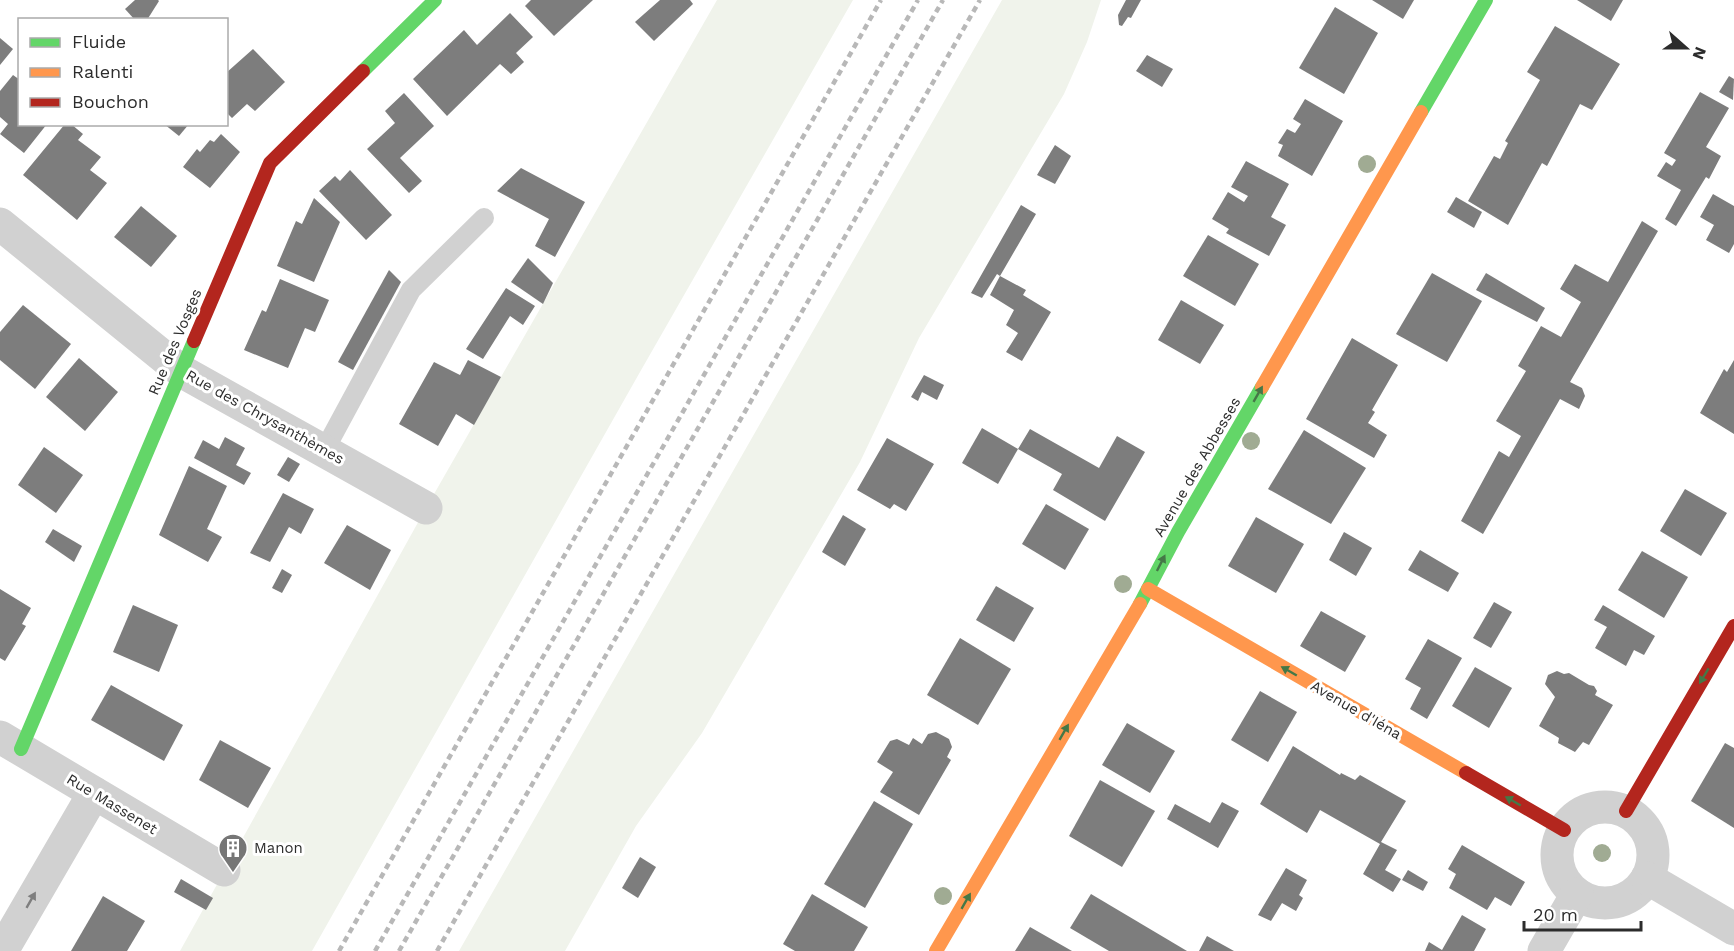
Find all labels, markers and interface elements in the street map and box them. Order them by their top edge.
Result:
legend [18,18,228,126]
north arrow [1656,18,1716,78]
text: Fluide [72,31,126,52]
text: N [1689,44,1711,62]
text: Ralenti [72,61,133,82]
text: Bouchon [72,91,149,112]
street label: Rue des Vosges [144,286,206,398]
street label: Rue des Chrysanthèmes [183,366,347,468]
one-way arrow [1253,385,1263,402]
street label: Avenue des Abbesses [1150,394,1244,540]
one-way arrow [1157,555,1166,572]
one-way arrow [1281,667,1298,677]
one-way arrow [1699,668,1710,684]
street label: Avenue d'Iéna [1307,677,1405,744]
one-way arrow [1059,724,1070,740]
street label: Rue Massenet [63,770,161,838]
one-way arrow [1505,795,1521,806]
building icon: Manon [217,832,249,874]
place label: Manon [254,839,303,857]
one-way arrow [26,892,37,908]
one-way arrow [960,892,970,909]
scale bar [1524,894,1641,932]
text: 20 m [1533,904,1578,925]

